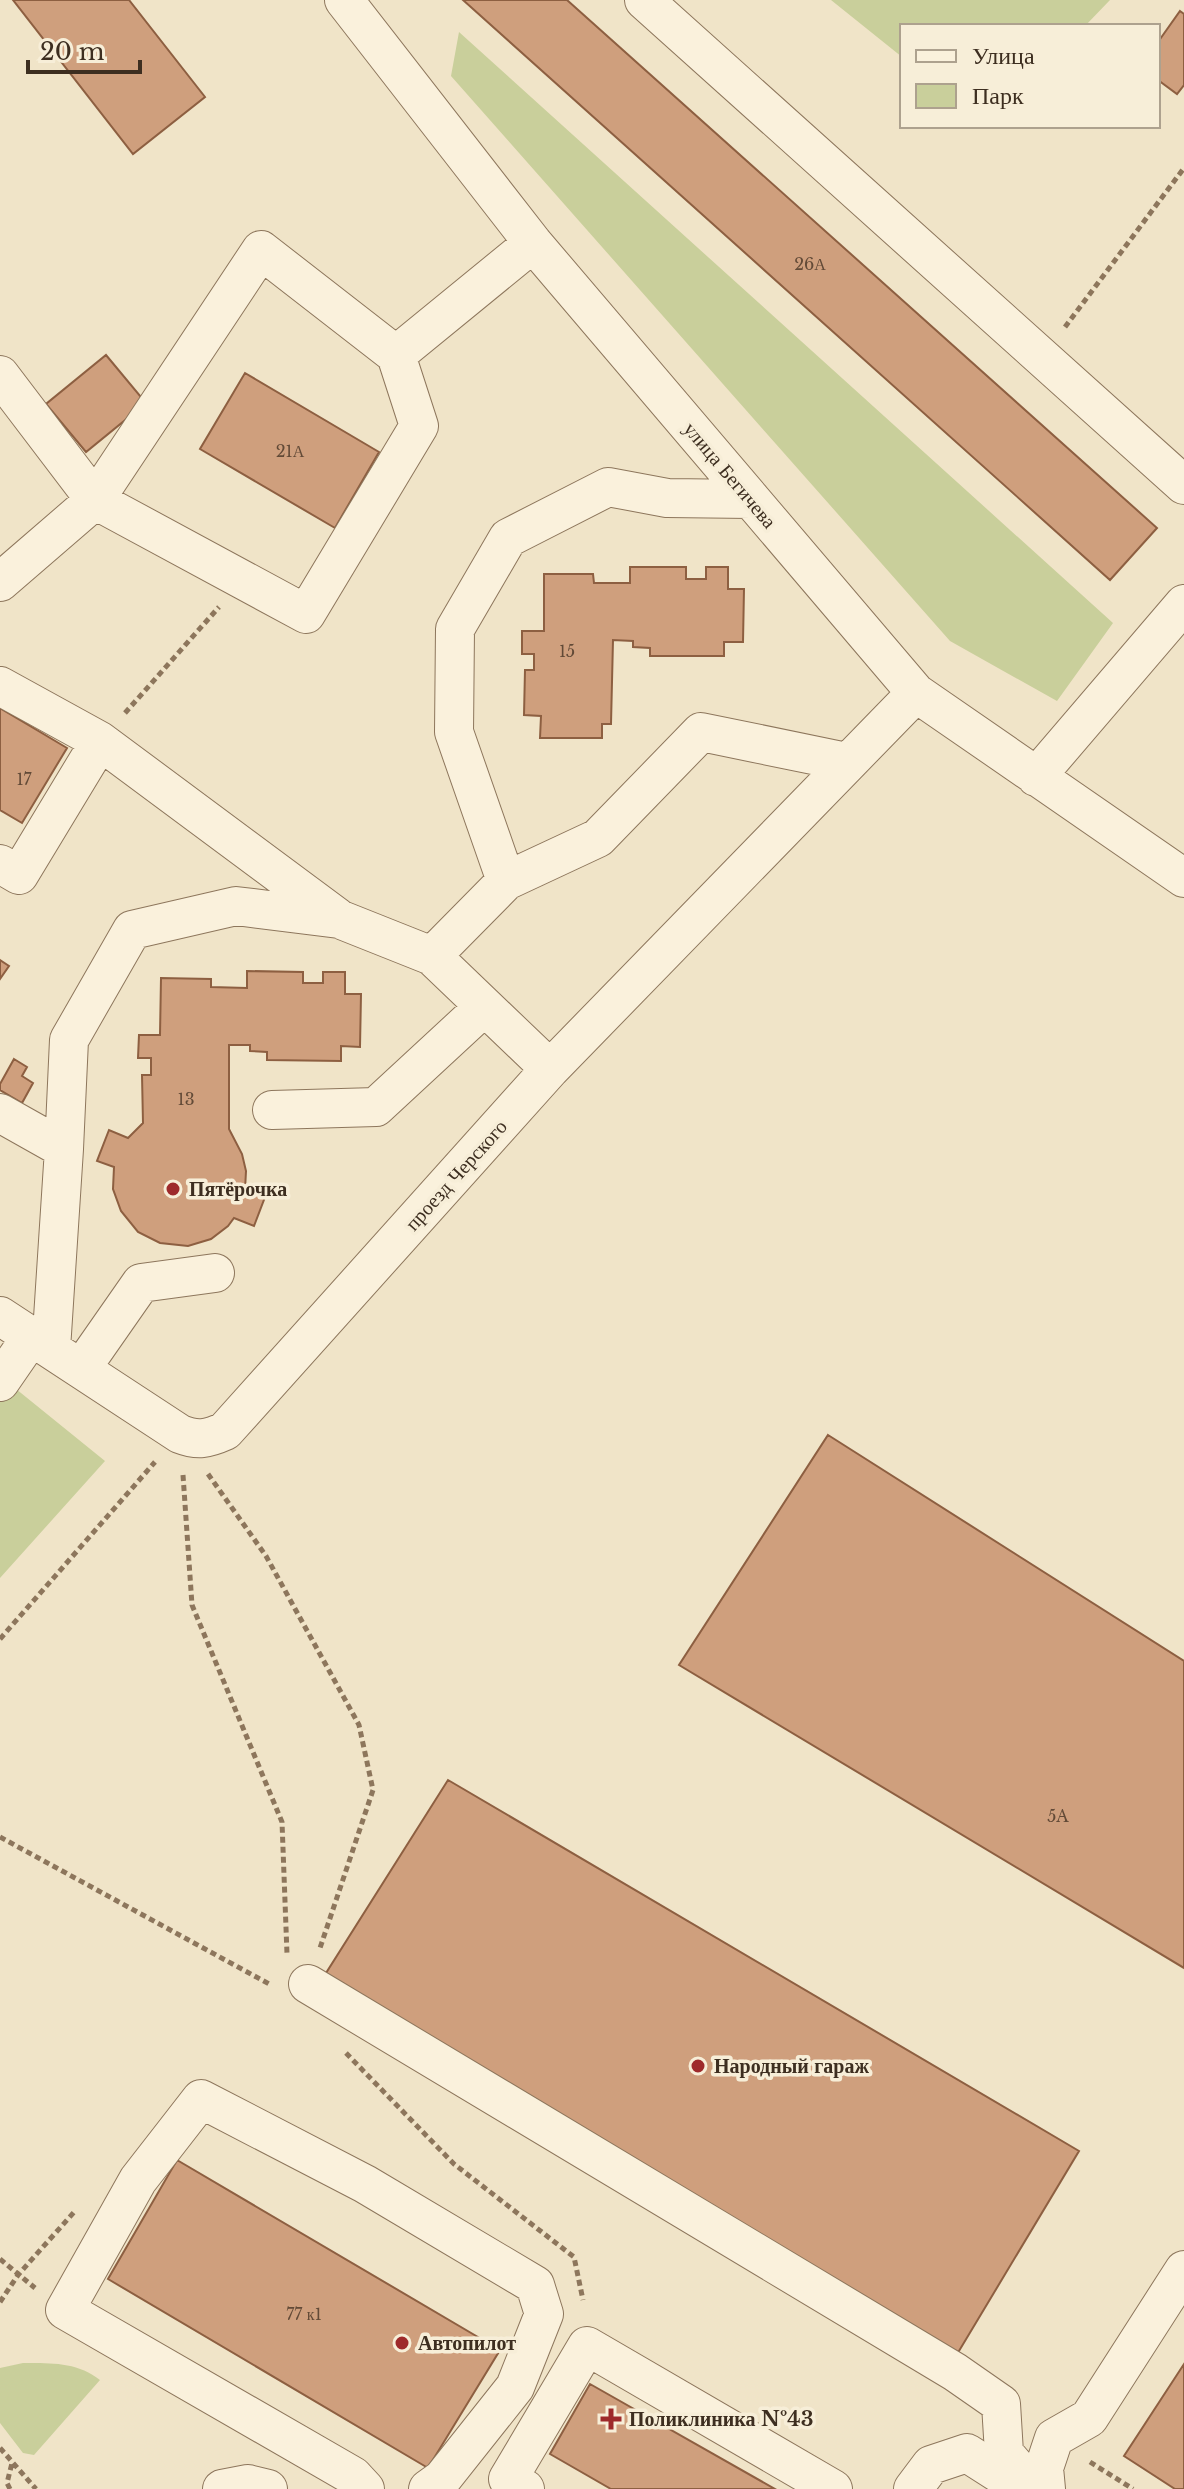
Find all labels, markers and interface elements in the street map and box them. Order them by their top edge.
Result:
scale bar [28,24,140,74]
legend [900,24,1160,128]
text: 20 m [40,37,105,66]
text: Улица [972,41,1035,70]
text: Парк [972,81,1024,110]
house number: 26А [794,254,826,274]
street label: улица Бегичева [679,417,781,533]
house number: 21А [276,441,305,461]
house number: 15 [559,641,575,661]
house number: 17 [16,769,33,789]
house number: 13 [178,1089,195,1109]
street label: проезд Черского [400,1115,512,1235]
place label: Пятёрочка [189,1177,287,1201]
marker: Пятёрочка [164,1180,182,1198]
house number: 5A [1047,1806,1069,1826]
place label: Народный гараж [714,2054,869,2078]
marker: Народный гараж [689,2057,707,2075]
house number: 77 к1 [286,2304,322,2324]
place label: Автопилот [418,2331,516,2355]
marker: Автопилот [393,2334,411,2352]
place label: Поликлиника №43 [629,2407,813,2431]
marker: Поликлиника №43 [600,2408,622,2430]

